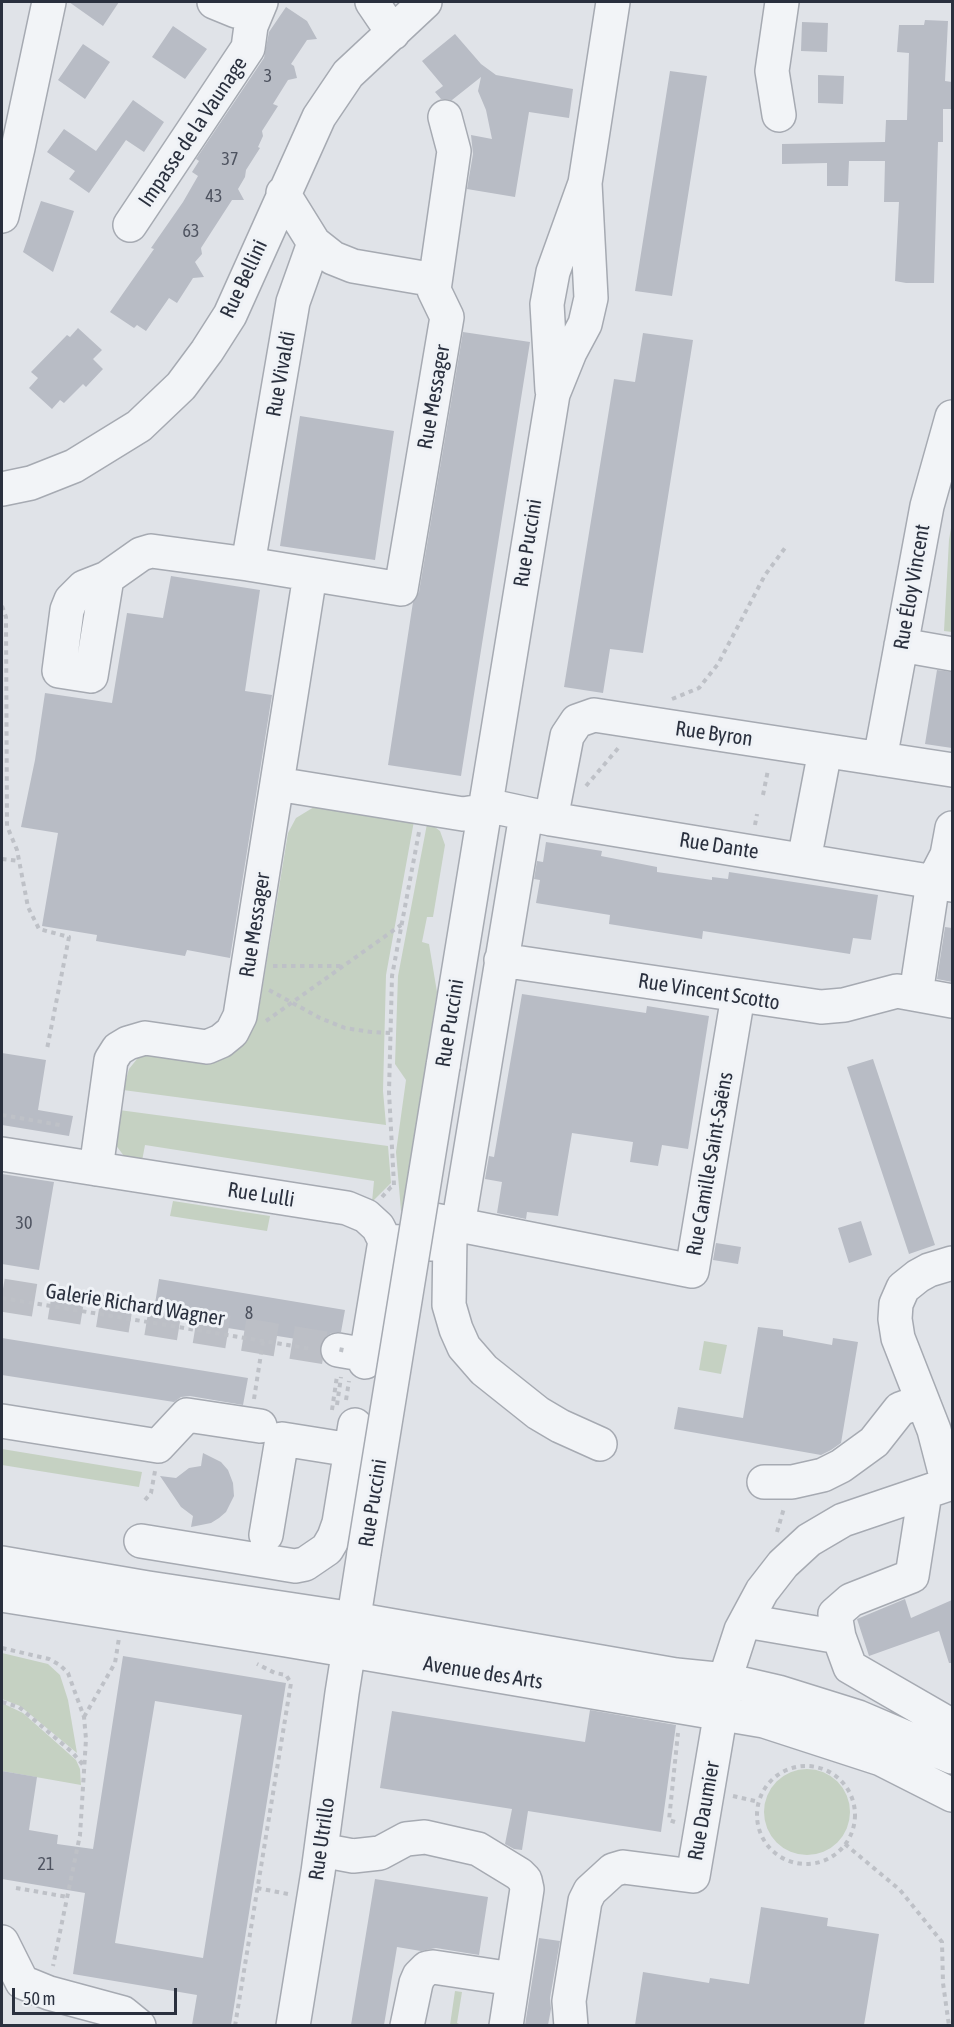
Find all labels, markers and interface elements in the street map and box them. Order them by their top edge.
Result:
street label: Impasse de la Vaunage [133,52,253,212]
house number: 3 [264,65,272,87]
house number: 37 [222,148,238,170]
house number: 43 [206,185,222,207]
house number: 63 [183,220,199,242]
street label: Rue Bellini [215,236,273,322]
street label: Rue Vivaldi [261,329,301,419]
street label: Rue Messager [412,343,456,451]
street label: Rue Puccini [509,497,547,589]
street label: Rue Éloy Vincent [889,522,935,652]
street label: Rue Byron [674,716,754,752]
street label: Rue Dante [677,827,761,865]
street label: Rue Messager [234,871,276,979]
street label: Rue Vincent Scotto [636,968,782,1016]
street label: Rue Puccini [431,977,469,1069]
street label: Rue Camille Saint-Saëns [681,1070,739,1258]
street label: Rue Lulli [226,1177,296,1213]
house number: 30 [16,1212,32,1234]
street label: Galerie Richard Wagner [44,1278,226,1332]
house number: 8 [245,1302,253,1324]
street label: Rue Puccini [354,1457,392,1549]
street label: Avenue des Arts [422,1651,544,1695]
street label: Rue Daumier [683,1759,725,1863]
street label: Rue Utrillo [304,1796,340,1882]
house number: 21 [38,1853,54,1875]
scale bar [15,1976,180,2014]
text: 50 m [23,1988,55,2009]

